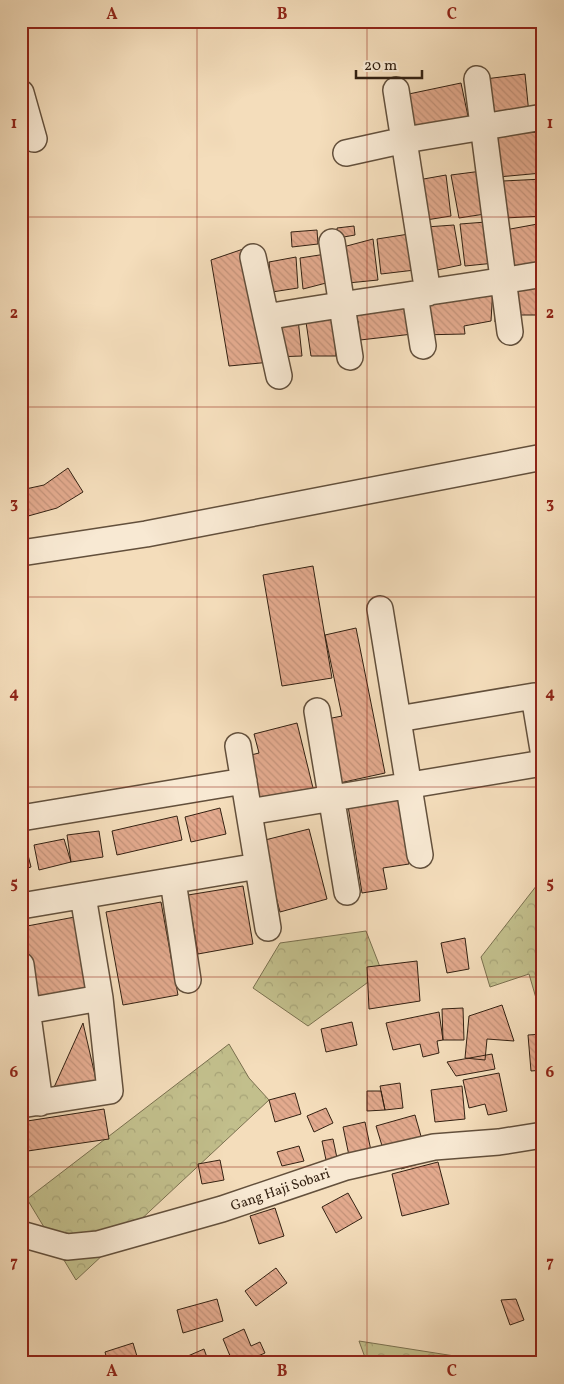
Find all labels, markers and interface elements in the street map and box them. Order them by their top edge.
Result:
text: A [106,4,118,26]
text: B [277,4,288,26]
text: C [447,4,457,26]
scale bar [356,48,423,80]
text: 20 m [364,56,397,77]
text: 1 [11,113,17,135]
text: 1 [547,113,553,135]
text: 2 [10,303,18,325]
text: 2 [546,303,554,325]
text: 3 [10,493,18,515]
text: 3 [546,493,554,515]
text: 4 [9,683,19,705]
text: 4 [545,683,555,705]
text: 5 [10,873,18,895]
text: 5 [546,873,554,895]
text: 6 [10,1062,19,1084]
text: 6 [546,1062,555,1084]
street label: Gang Haji Sobari [228,1165,333,1216]
text: 7 [10,1252,18,1274]
text: 7 [546,1252,554,1274]
text: A [106,1361,118,1383]
text: B [277,1361,288,1383]
text: C [447,1361,457,1383]

